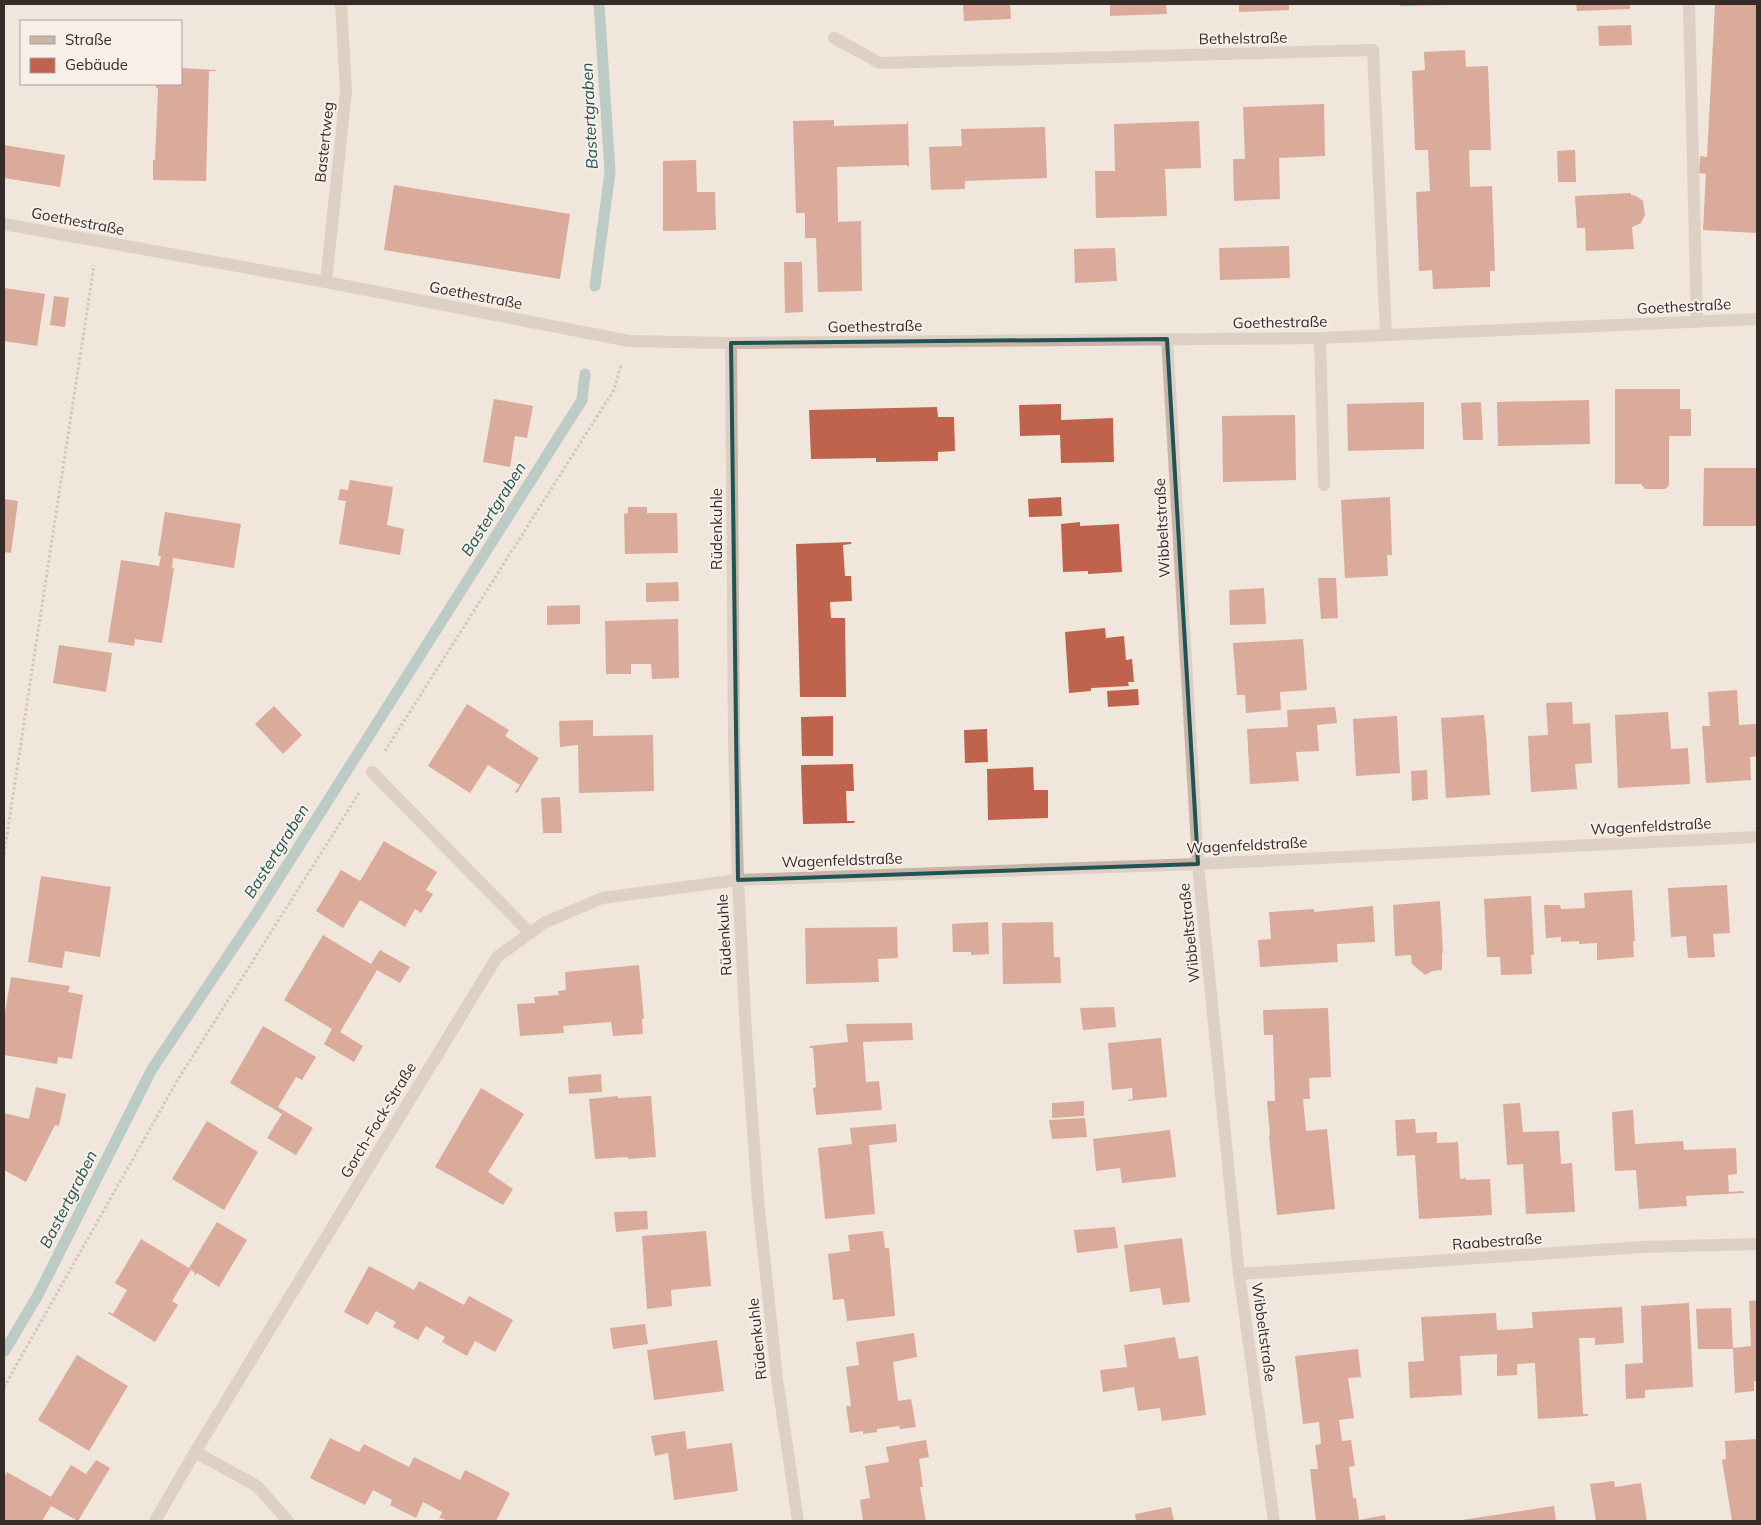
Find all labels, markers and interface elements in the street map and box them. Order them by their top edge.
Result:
legend [20,20,182,85]
street label: Bethelstraße [1198,28,1288,48]
text: Straße [65,30,112,49]
text: Gebäude [65,55,128,74]
water label: Bastertgraben [576,62,602,170]
street label: Bastertweg [310,101,338,183]
street label: Goethestraße [30,203,126,239]
street label: Goethestraße [428,277,524,313]
street label: Goethestraße [1636,294,1732,318]
street label: Goethestraße [1233,312,1327,332]
street label: Goethestraße [828,316,922,336]
water label: Bastertgraben [456,458,530,560]
street label: Wibbeltstraße [1150,478,1174,578]
street label: Rüdenkuhle [707,488,726,570]
water label: Bastertgraben [239,800,313,902]
street label: Wagenfeldstraße [1590,813,1712,839]
street label: Wagenfeldstraße [1186,832,1308,858]
street label: Wagenfeldstraße [781,848,903,872]
street label: Wibbeltstraße [1174,882,1204,984]
street label: Rüdenkuhle [712,894,736,976]
street label: Gorch-Fock-Straße [336,1059,420,1181]
water label: Bastertgraben [35,1147,101,1251]
street label: Raabestraße [1451,1228,1543,1254]
street label: Wibbeltstraße [1248,1281,1280,1383]
street label: Rüdenkuhle [743,1297,771,1381]

